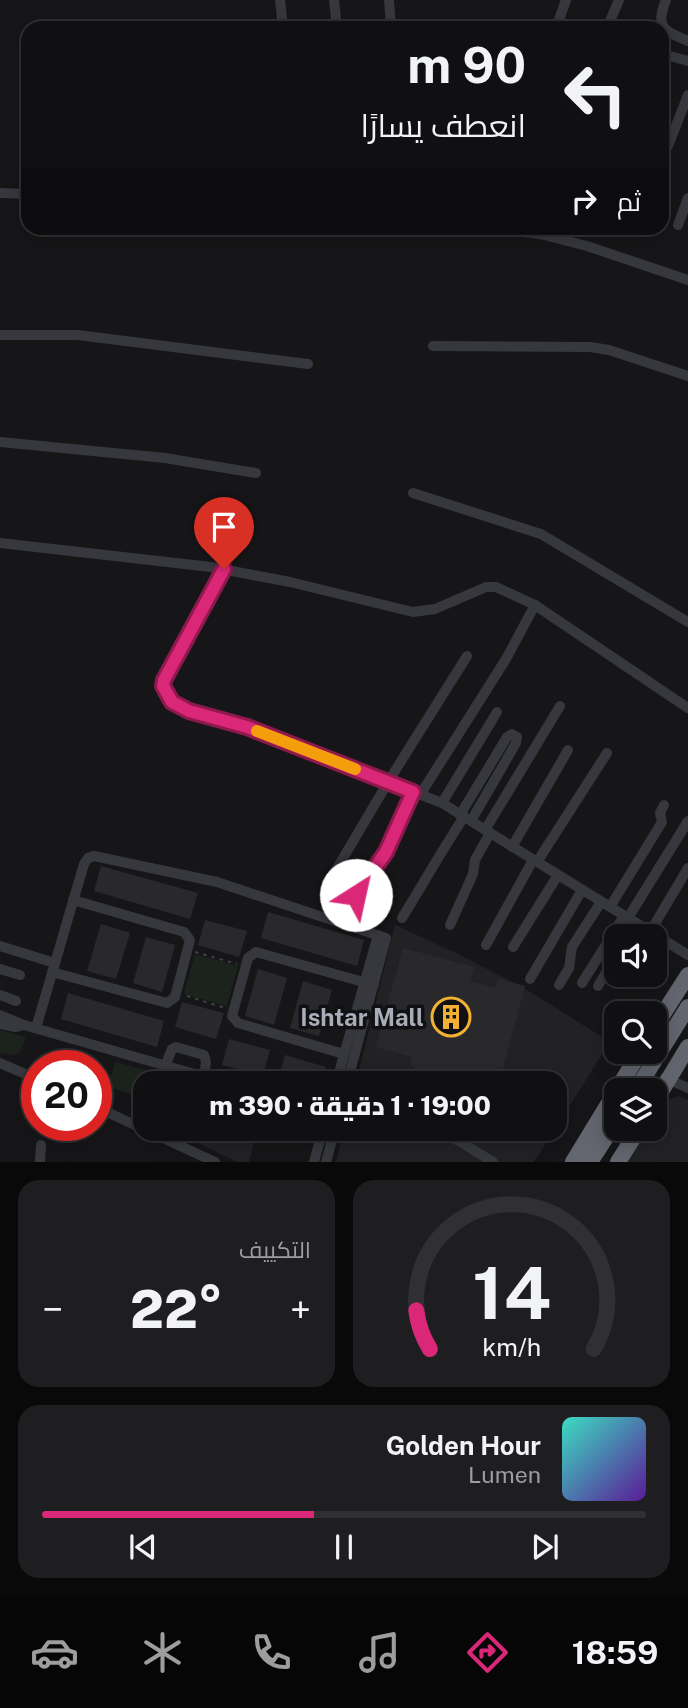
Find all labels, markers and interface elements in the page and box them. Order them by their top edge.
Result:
text: 90 m [407,36,526,94]
icon: left [550,49,641,140]
text: انعطف يسارًا [360,107,526,144]
icon: right [565,182,603,220]
text: ثم [617,186,641,217]
pin [194,497,254,569]
icon: arrive [205,508,243,546]
position arrow [319,858,393,932]
map controls [604,924,667,1141]
button: sound [604,924,667,987]
building icon: Ishtar Mall [430,996,472,1038]
button: search [604,1001,667,1064]
place label: Ishtar Mall [300,1003,424,1031]
speed limit sign: 20 [21,1050,112,1141]
button: layers [604,1078,667,1141]
text: 19:00 · 1 دقيقة · 390 m [209,1090,491,1121]
text: التكييف [239,1236,311,1263]
text: 14 [472,1251,551,1336]
text: 22° [130,1279,223,1340]
text: − [42,1287,63,1332]
text: + [290,1287,311,1332]
text: km/h [482,1332,541,1362]
text: Golden Hour [386,1430,541,1461]
text: Lumen [468,1461,541,1488]
icon: previous [124,1528,162,1566]
icon: pause [325,1528,363,1566]
icon: next [526,1528,564,1566]
icon: car [30,1628,79,1677]
icon: climate [138,1628,187,1677]
icon: phone [247,1628,296,1677]
icon: music [355,1628,404,1677]
icon: directions [463,1628,512,1677]
text: 18:59 [572,1634,658,1671]

